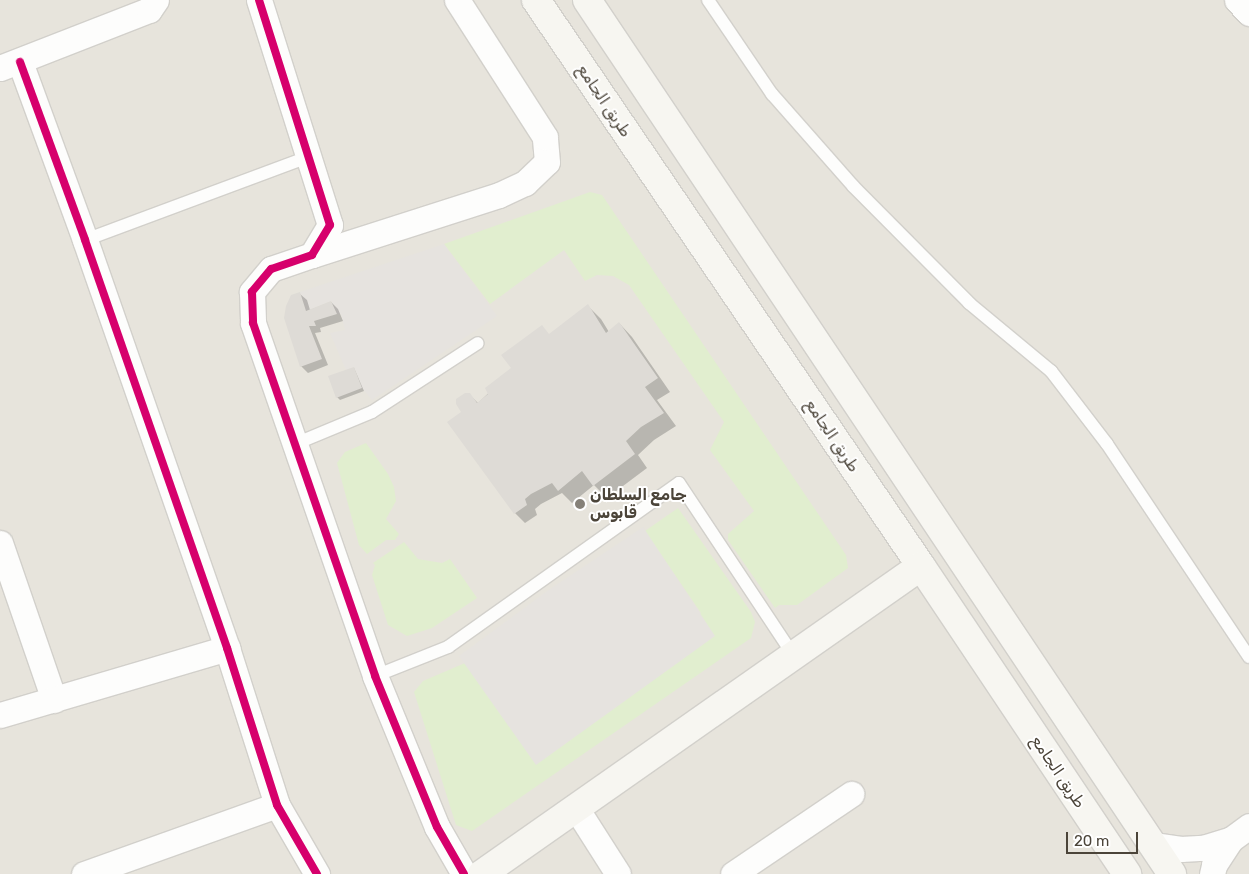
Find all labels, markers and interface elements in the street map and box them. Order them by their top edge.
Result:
street label: طريق الجامع [573,61,635,141]
street label: طريق الجامع [801,396,863,476]
place label: جامع السلطان قابوس [590,485,687,523]
marker: جامع السلطان قابوس [574,498,586,510]
street label: طريق الجامع [1027,732,1089,812]
scale bar [1069,822,1142,854]
text: 20 m [1074,832,1109,850]

